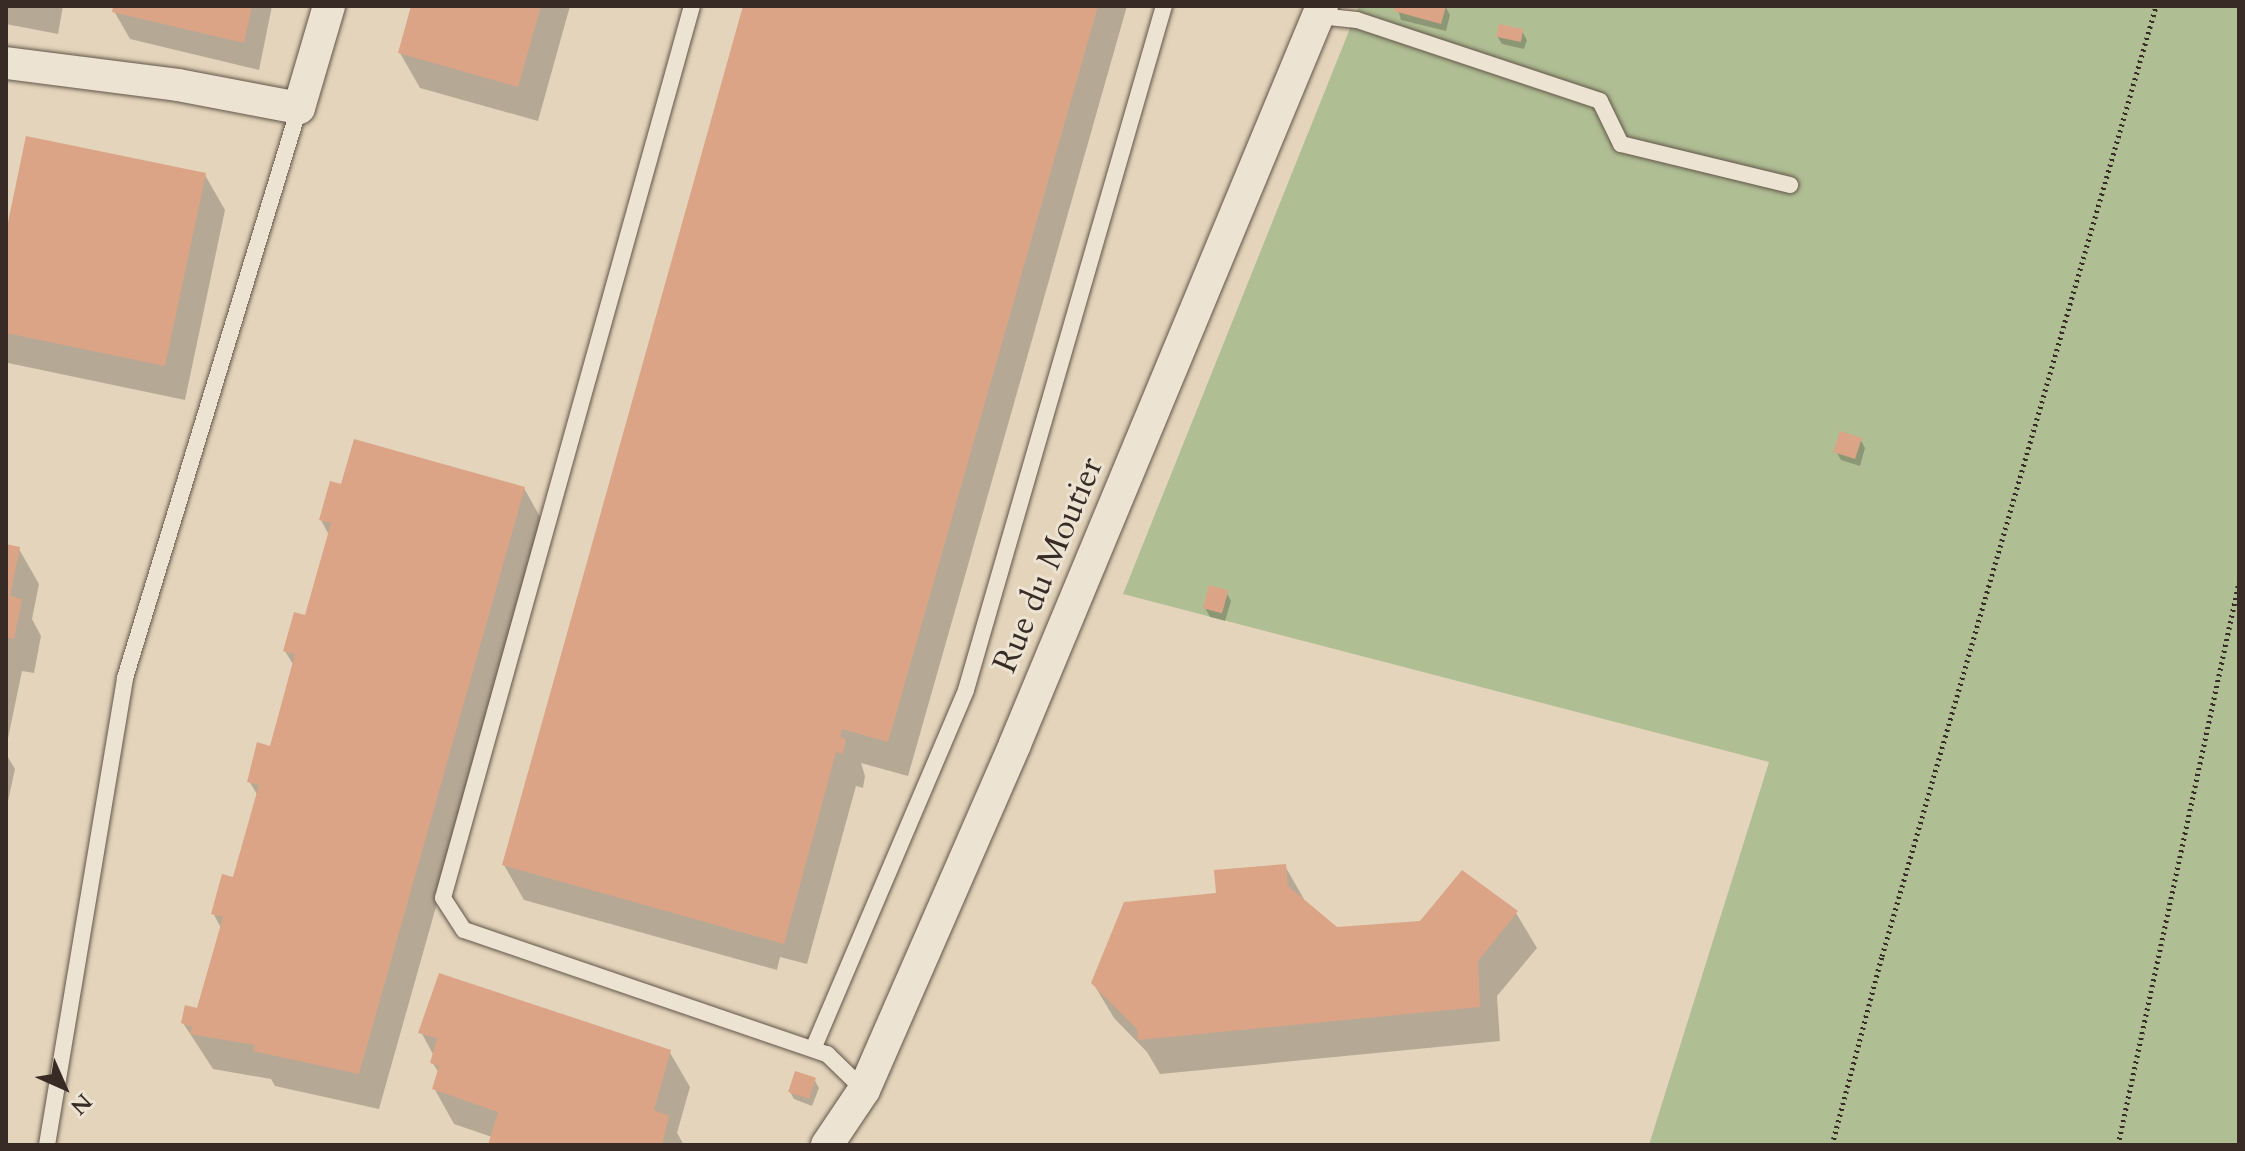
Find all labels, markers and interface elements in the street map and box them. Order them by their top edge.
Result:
street label: Rue du Moutier [984,451,1112,679]
north arrow [24,1047,104,1127]
text: N [64,1087,98,1121]

